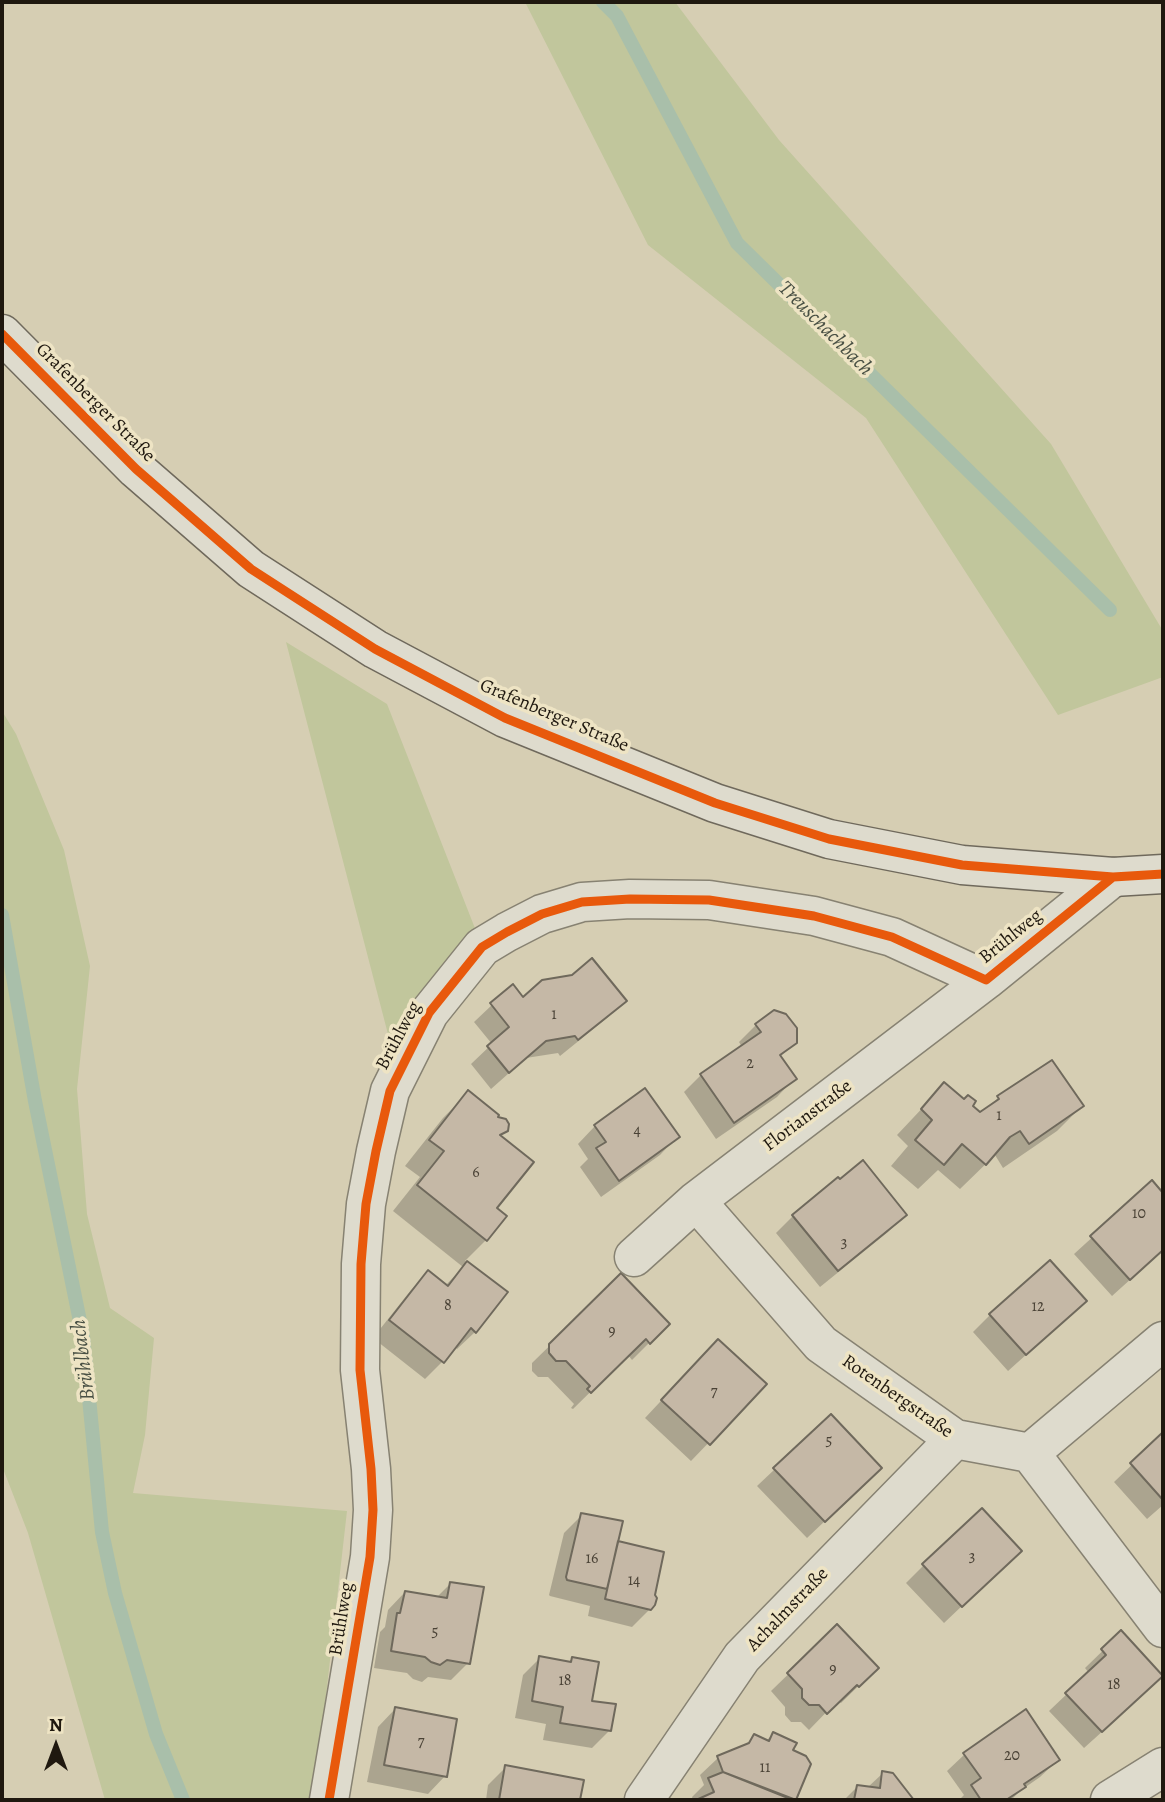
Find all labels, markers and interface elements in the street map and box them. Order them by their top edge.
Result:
water label: Treuschachbach [772,276,878,382]
street label: Grafenberger Straße [31,339,159,467]
street label: Grafenberger Straße [476,674,632,758]
street label: Brühlweg [975,905,1047,969]
street label: Brühlweg [371,998,427,1074]
house number: 1 [551,1005,557,1025]
house number: 2 [746,1054,754,1074]
street label: Florianstraße [759,1075,857,1157]
house number: 1 [996,1106,1002,1126]
house number: 4 [633,1121,641,1141]
house number: 6 [472,1163,480,1183]
house number: 10 [1132,1204,1146,1224]
house number: 3 [841,1233,847,1253]
house number: 8 [444,1296,452,1316]
house number: 12 [1031,1297,1045,1317]
water label: Brühlbach [67,1318,101,1402]
house number: 9 [608,1322,616,1342]
street label: Rotenbergstraße [837,1350,957,1444]
house number: 7 [711,1382,717,1402]
house number: 5 [826,1431,832,1451]
house number: 3 [969,1547,975,1567]
house number: 16 [586,1549,598,1569]
street label: Achalmstraße [742,1563,834,1657]
house number: 14 [628,1571,640,1591]
street label: Brühlweg [325,1580,359,1658]
house number: 5 [432,1622,438,1642]
house number: 9 [829,1660,837,1680]
house number: 18 [558,1671,572,1691]
house number: 18 [1107,1675,1121,1695]
north arrow [21,1711,91,1781]
text: N [49,1712,63,1738]
house number: 7 [418,1732,424,1752]
house number: 20 [1004,1746,1020,1766]
house number: 11 [760,1758,770,1778]

